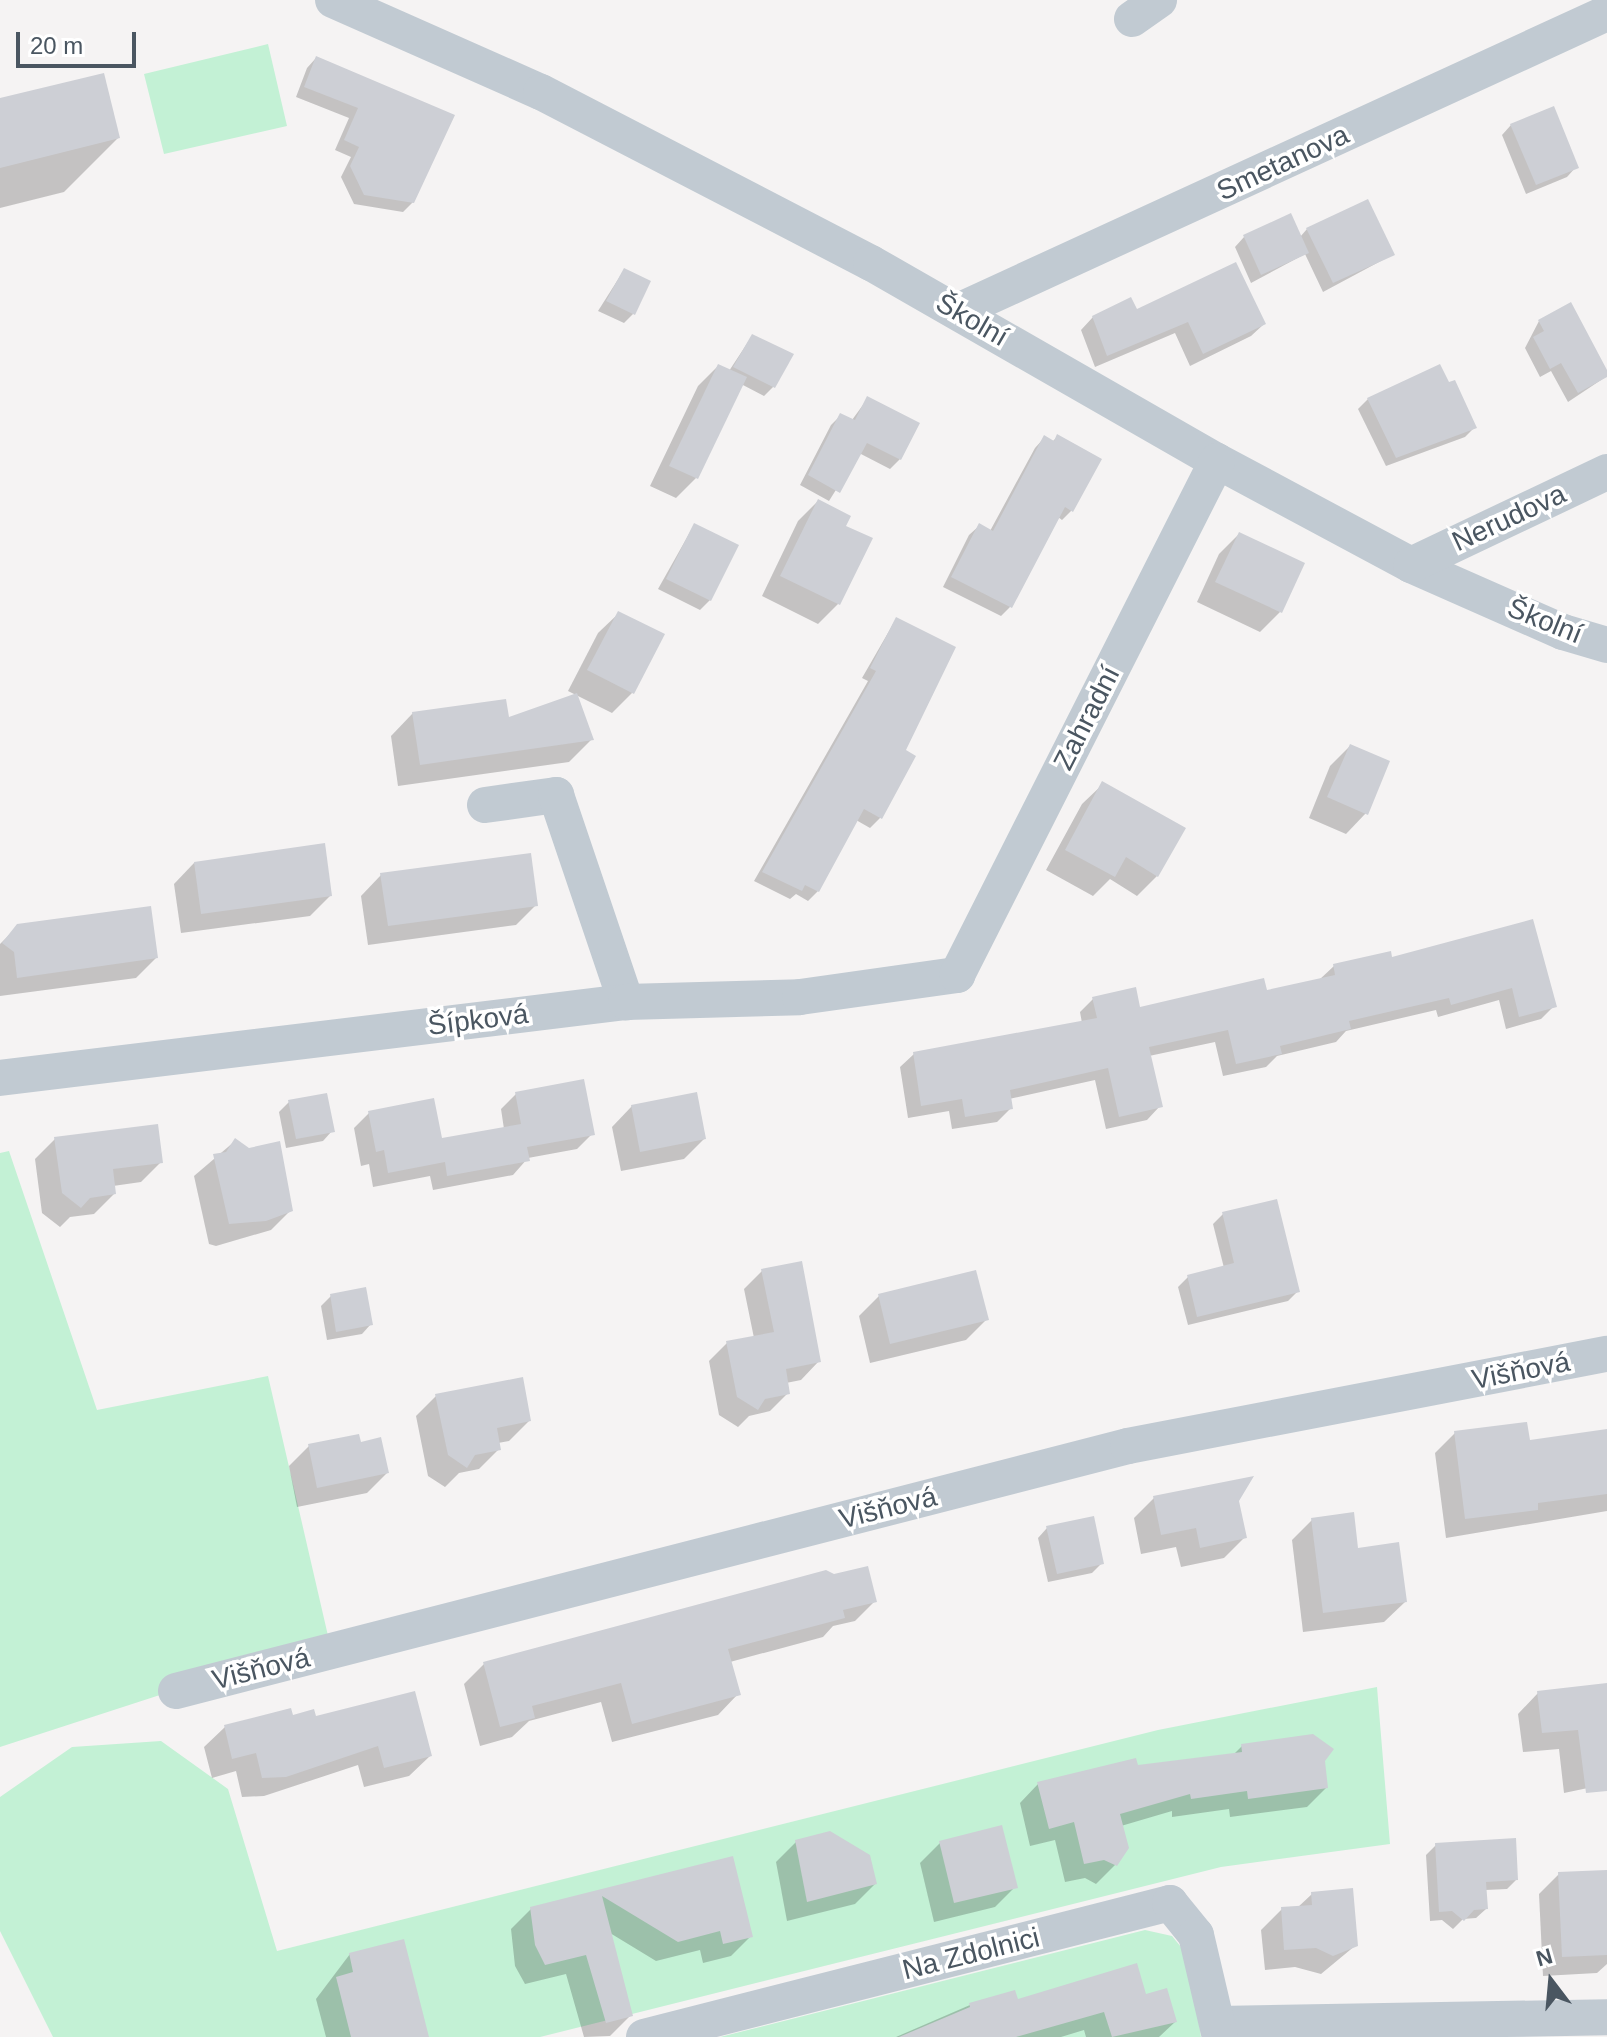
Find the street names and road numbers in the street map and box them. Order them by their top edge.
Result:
street label: Smetanova [1212,118,1354,208]
street label: Školní [930,286,1014,354]
street label: Nerudova [1447,477,1571,559]
street label: Školní [1503,591,1587,651]
street label: Zahradní [1047,660,1127,776]
street label: Šípková [426,997,530,1043]
street label: Višňová [1469,1345,1573,1397]
street label: Višňová [836,1480,940,1536]
street label: Višňová [209,1641,313,1697]
street label: Na Zdolnici [899,1921,1043,1987]

